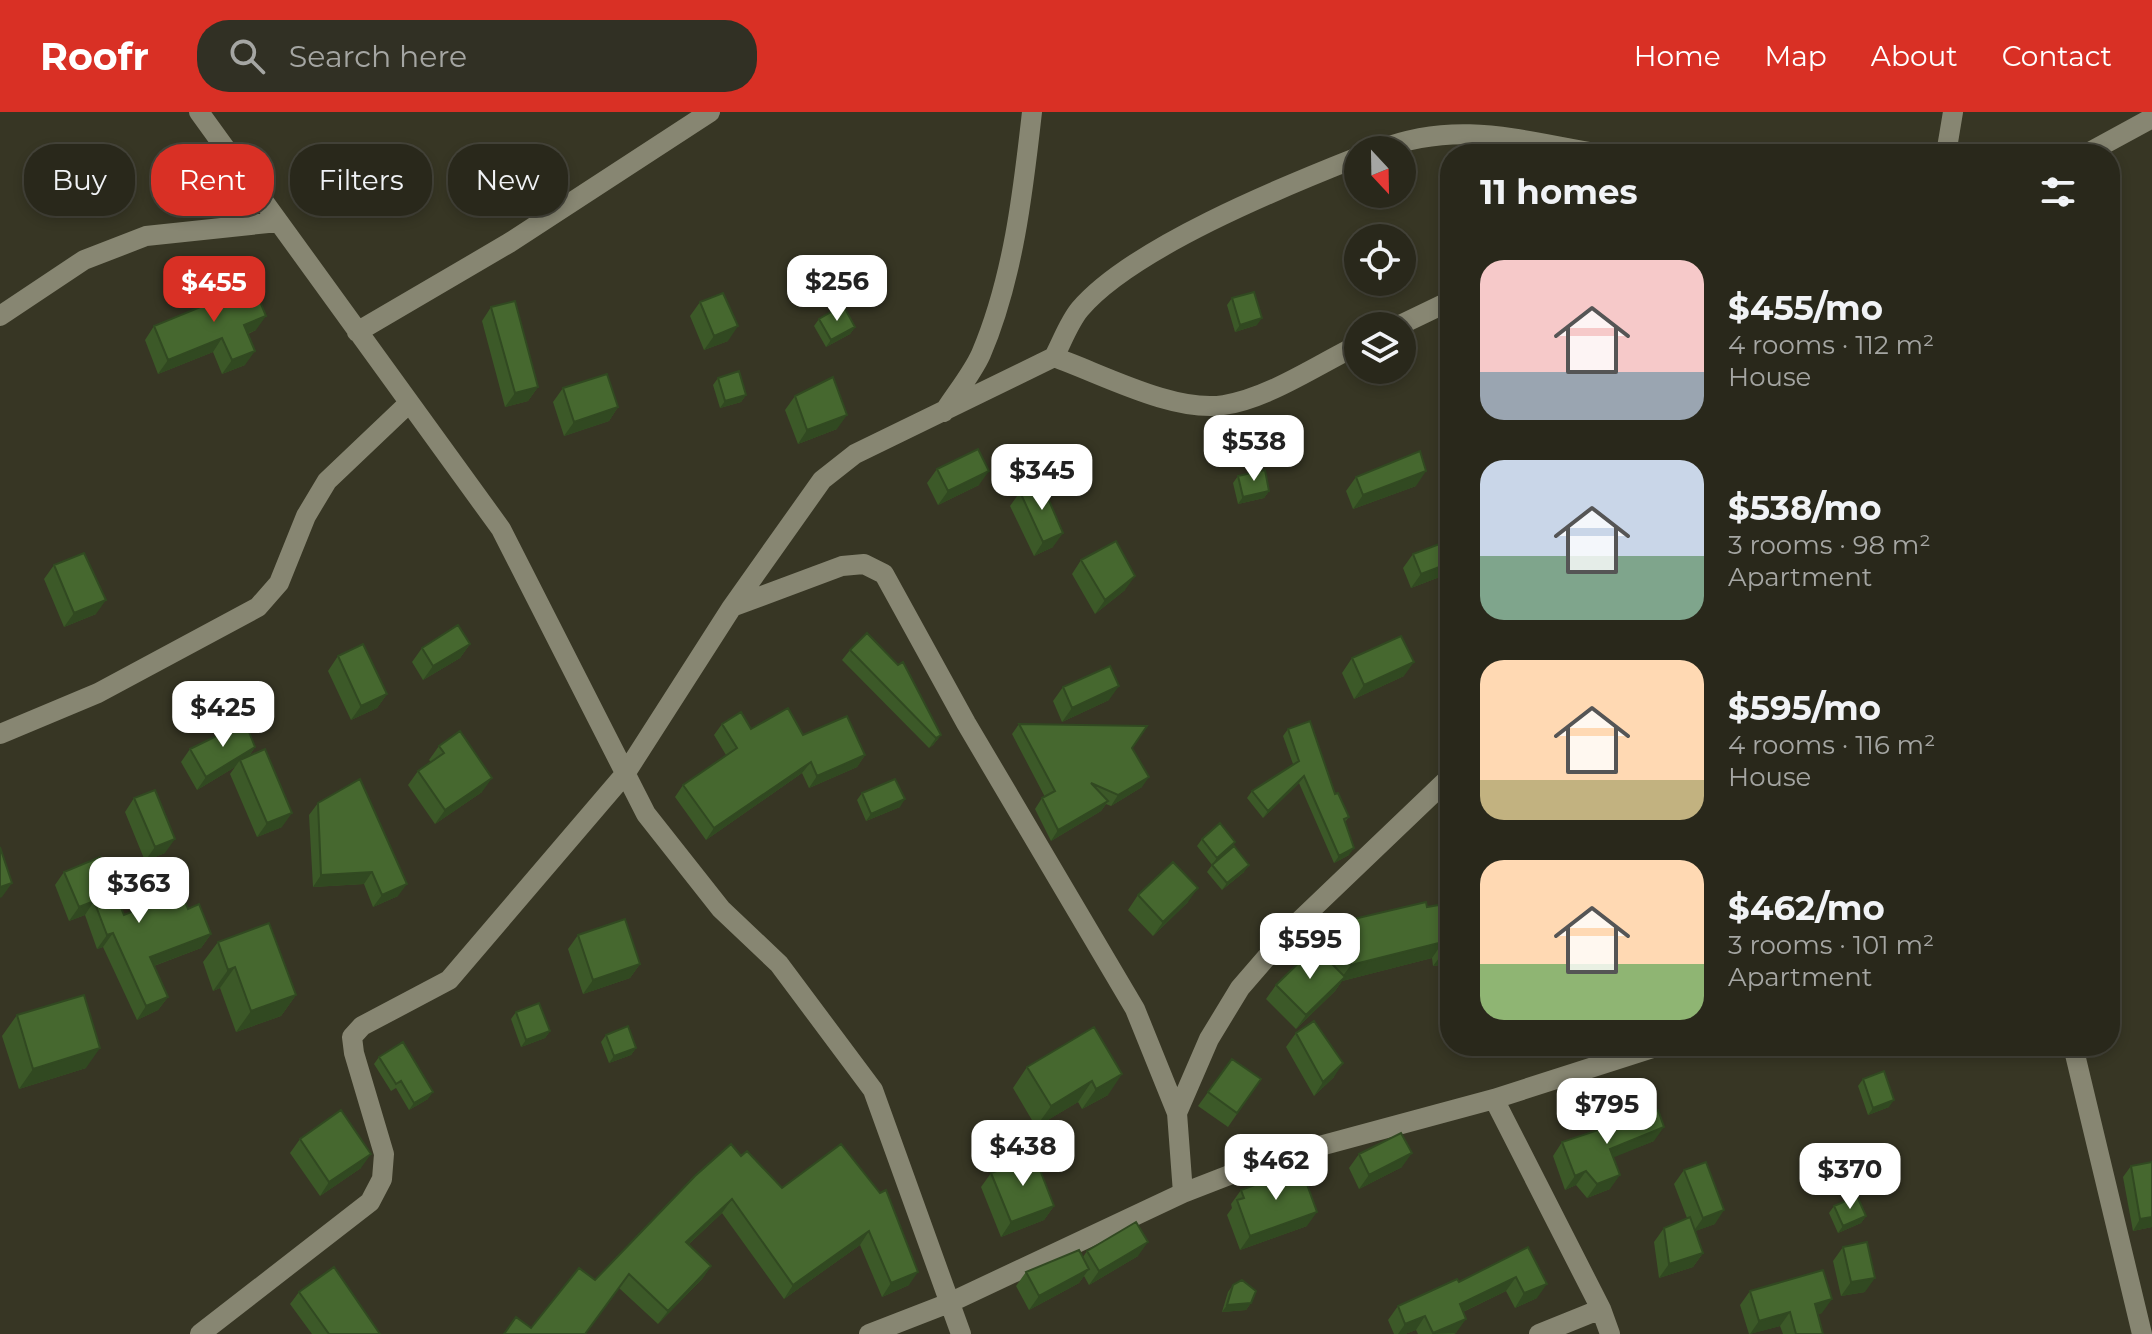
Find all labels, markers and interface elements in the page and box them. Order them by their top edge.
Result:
search box [197,20,757,92]
text: Roofr [40,33,149,80]
icon: search [225,34,269,78]
text: Search here [289,38,467,75]
text: Home [1634,39,1721,73]
text: Map [1765,39,1827,73]
text: About [1871,39,1958,73]
text: Contact [2002,39,2112,73]
north arrow [1344,136,1416,208]
map controls [1344,136,1416,384]
chip: Buy [24,144,135,216]
chip: Rent [151,144,274,216]
chip: Filters [290,144,432,216]
chip: New [448,144,568,216]
icon: filters [2036,170,2080,214]
text: 11 homes [1480,171,1638,213]
button: locate [1344,224,1416,296]
pin: $256 [790,255,884,323]
pin: $455 [167,256,261,324]
text: $256 [805,265,869,297]
text: $455 [181,266,247,298]
text: $455/mo [1728,287,1883,329]
icon: home [1544,292,1640,388]
button: layers [1344,312,1416,384]
text: 4 rooms · 112 m² [1728,329,1934,361]
text: House [1728,361,1811,393]
pin: $538 [1207,415,1301,483]
text: $538 [1222,425,1286,457]
pin: $345 [995,444,1089,512]
text: $345 [1009,454,1075,486]
text: $538/mo [1728,487,1882,529]
icon: home [1544,492,1640,588]
text: 3 rooms · 98 m² [1728,529,1931,561]
text: Apartment [1728,561,1872,593]
pin: $425 [176,681,270,749]
text: $595/mo [1728,687,1881,729]
text: $425 [190,691,256,723]
icon: home [1544,692,1640,788]
text: 4 rooms · 116 m² [1728,729,1935,761]
text: House [1728,761,1811,793]
pin: $363 [92,857,186,925]
text: $363 [107,867,171,899]
text: $462/mo [1728,887,1885,929]
icon: home [1544,892,1640,988]
pin: $595 [1263,913,1357,981]
text: $595 [1278,923,1342,955]
text: 3 rooms · 101 m² [1728,929,1934,961]
text: Apartment [1728,961,1872,993]
pin: $795 [1560,1078,1654,1146]
text: $795 [1575,1088,1639,1120]
pin: $438 [976,1120,1070,1188]
text: $438 [989,1130,1057,1162]
pin: $462 [1229,1134,1323,1202]
pin: $370 [1803,1143,1897,1211]
text: $462 [1243,1144,1309,1176]
text: $370 [1818,1153,1882,1185]

